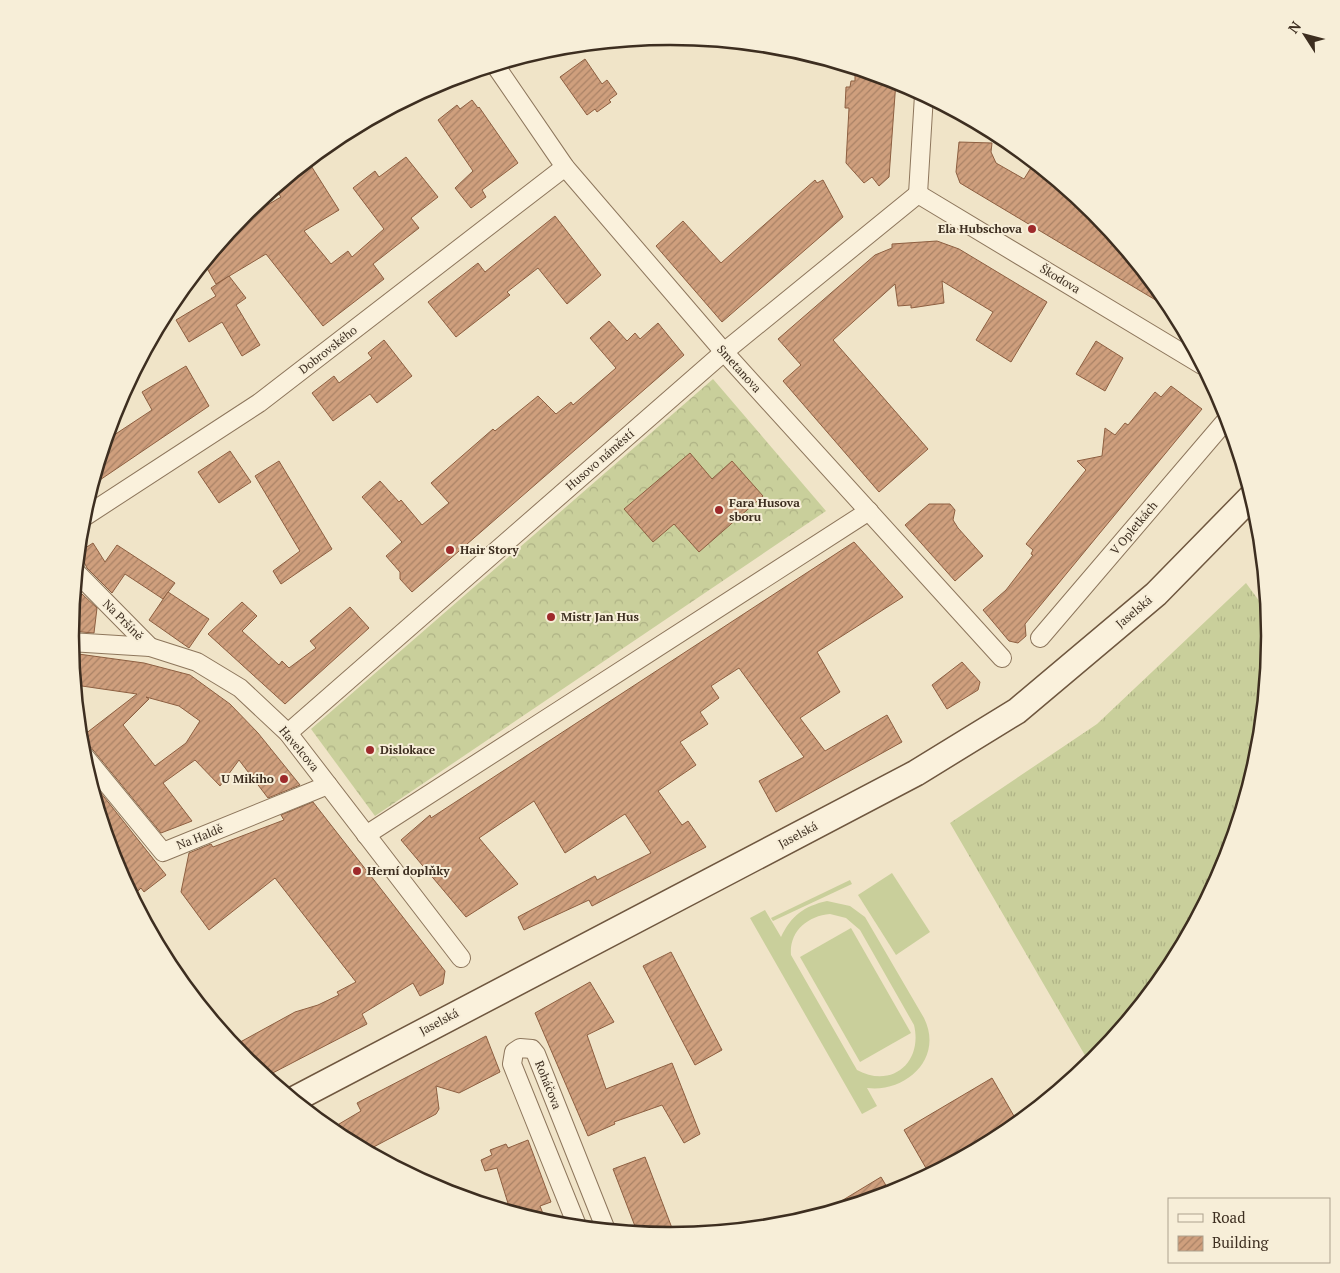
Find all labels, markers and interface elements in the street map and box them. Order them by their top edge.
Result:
north arrow [1280,10,1330,60]
text: N [1283,17,1305,37]
place label: Ela Hubschova [938,221,1022,236]
marker: Ela Hubschova [1026,223,1038,235]
street label: Škodova [1037,261,1083,296]
street label: Dobrovského [296,322,360,377]
street label: Smetanova [714,342,765,396]
street label: Husovo náměstí [562,426,637,493]
place label: Fara Husova sboru [729,495,800,524]
street label: V Opletkách [1107,498,1160,558]
marker: Fara Husova sboru [713,504,725,516]
place label: Hair Story [460,542,519,557]
marker: Hair Story [444,544,456,556]
street label: Jaselská [1113,592,1155,631]
street label: Na Pršíně [100,596,147,643]
place label: Mistr Jan Hus [561,609,639,624]
marker: Mistr Jan Hus [545,611,557,623]
street label: Havelcova [276,723,323,774]
place label: Dislokace [380,742,436,757]
marker: Dislokace [364,744,376,756]
place label: U Mikiho [221,771,274,786]
marker: U Mikiho [278,773,290,785]
street label: Jaselská [776,818,820,851]
street label: Na Haldě [174,820,225,853]
place label: Herní doplňky [367,863,450,878]
marker: Herní doplňky [351,865,363,877]
street label: Jaselská [417,1005,461,1038]
street label: Roháčova [532,1058,565,1111]
legend [1168,1198,1330,1263]
text: Road [1212,1207,1245,1227]
text: Building [1212,1232,1270,1252]

